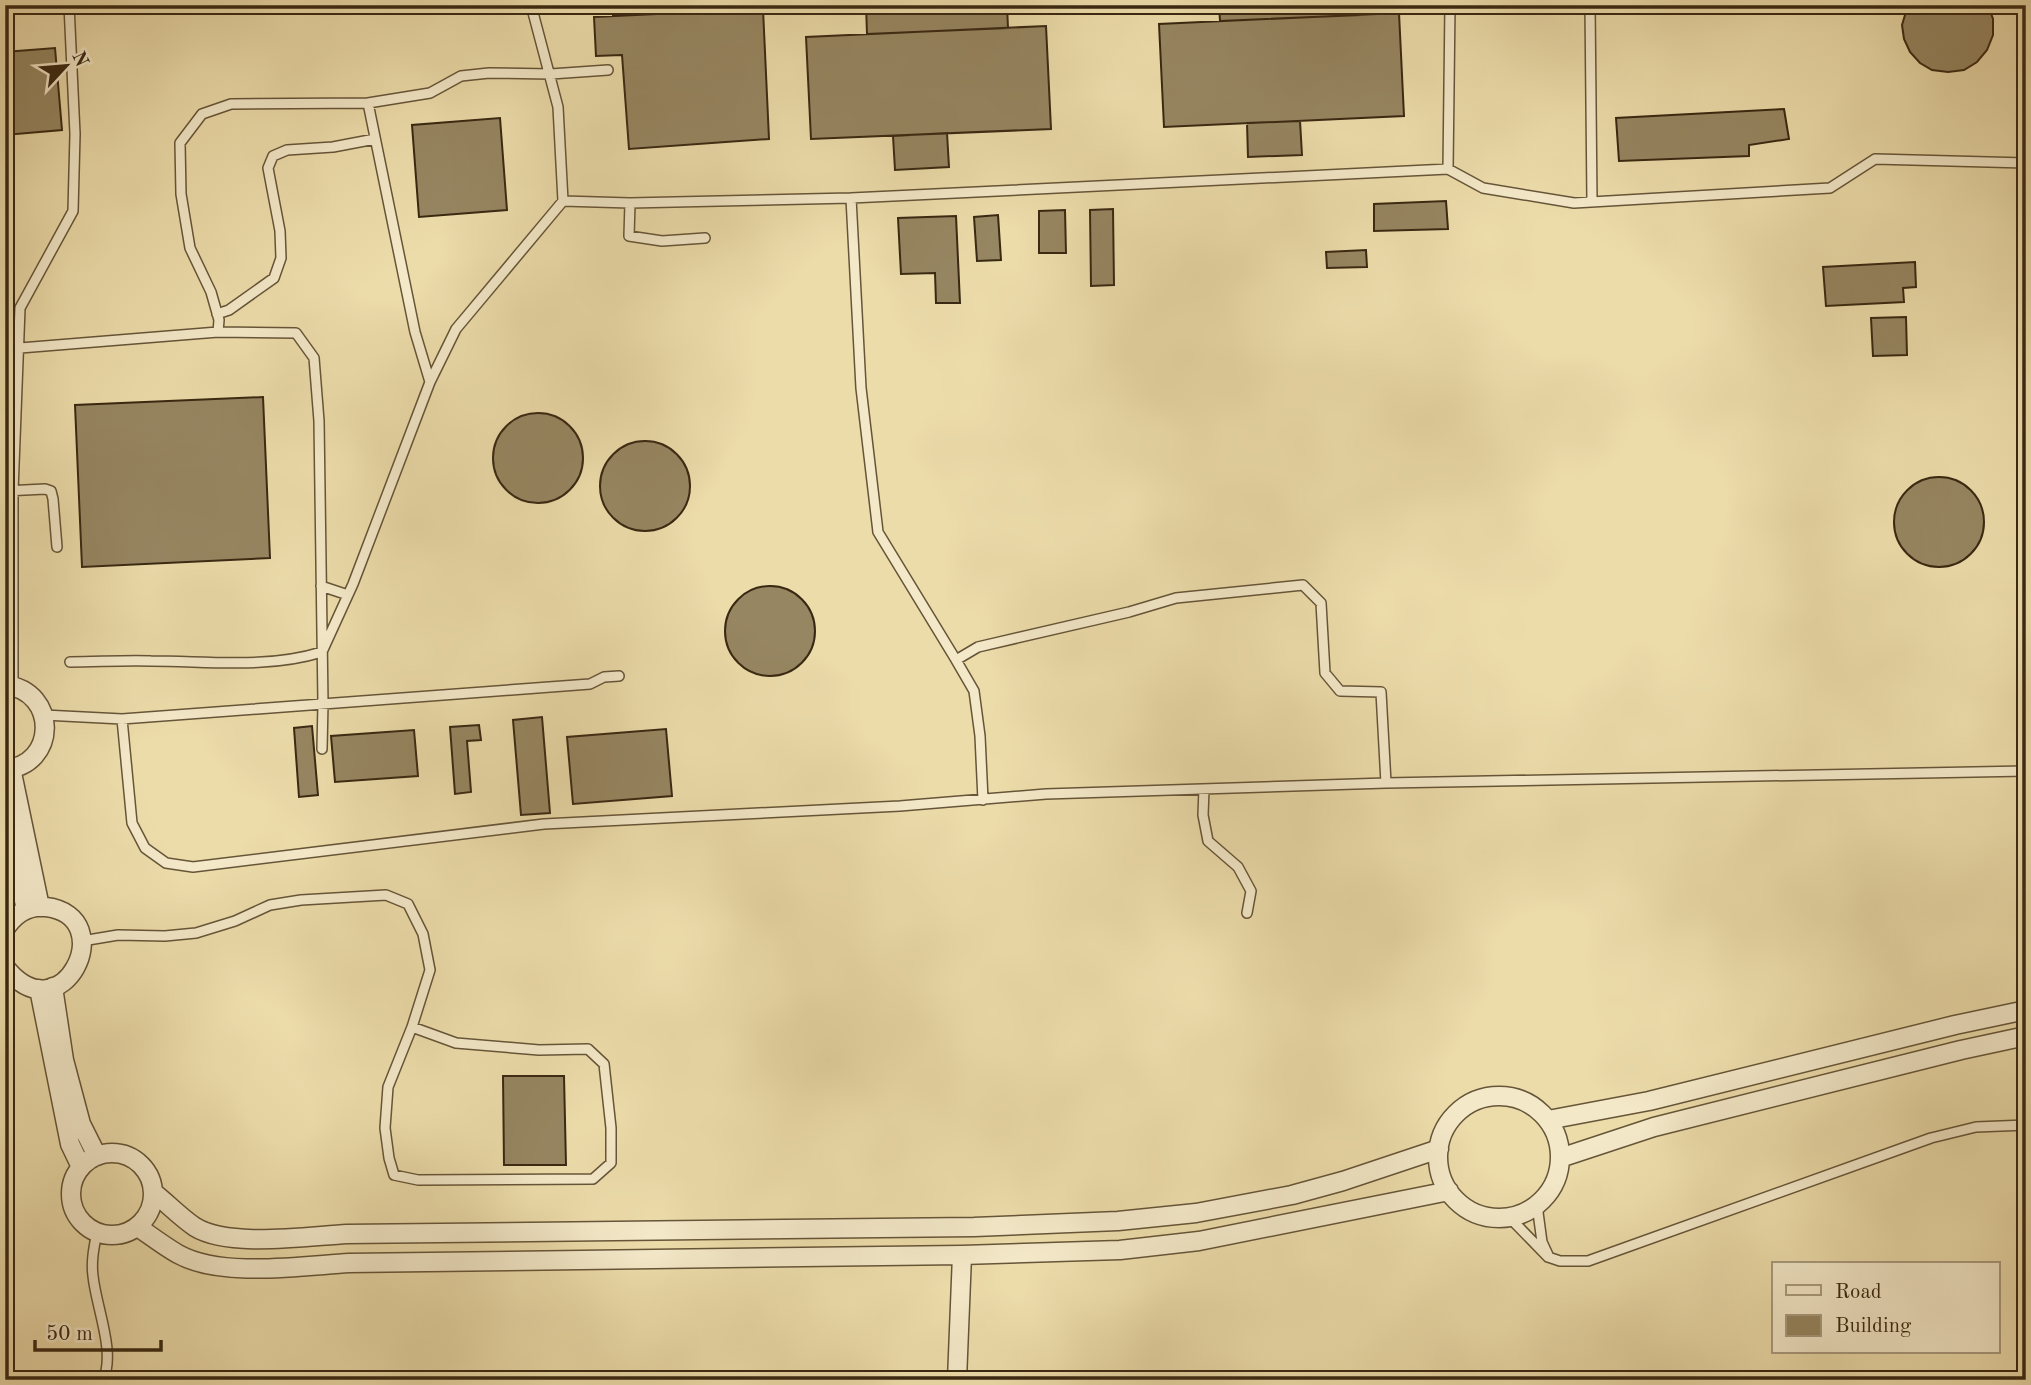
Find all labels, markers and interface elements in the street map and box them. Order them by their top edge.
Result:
north arrow [32,32,102,102]
text: N [67,49,91,71]
legend [1772,1262,2000,1354]
text: Road [1835,1282,1882,1303]
scale bar [35,1308,161,1352]
text: Building [1835,1316,1912,1337]
text: 50 m [46,1324,93,1345]

